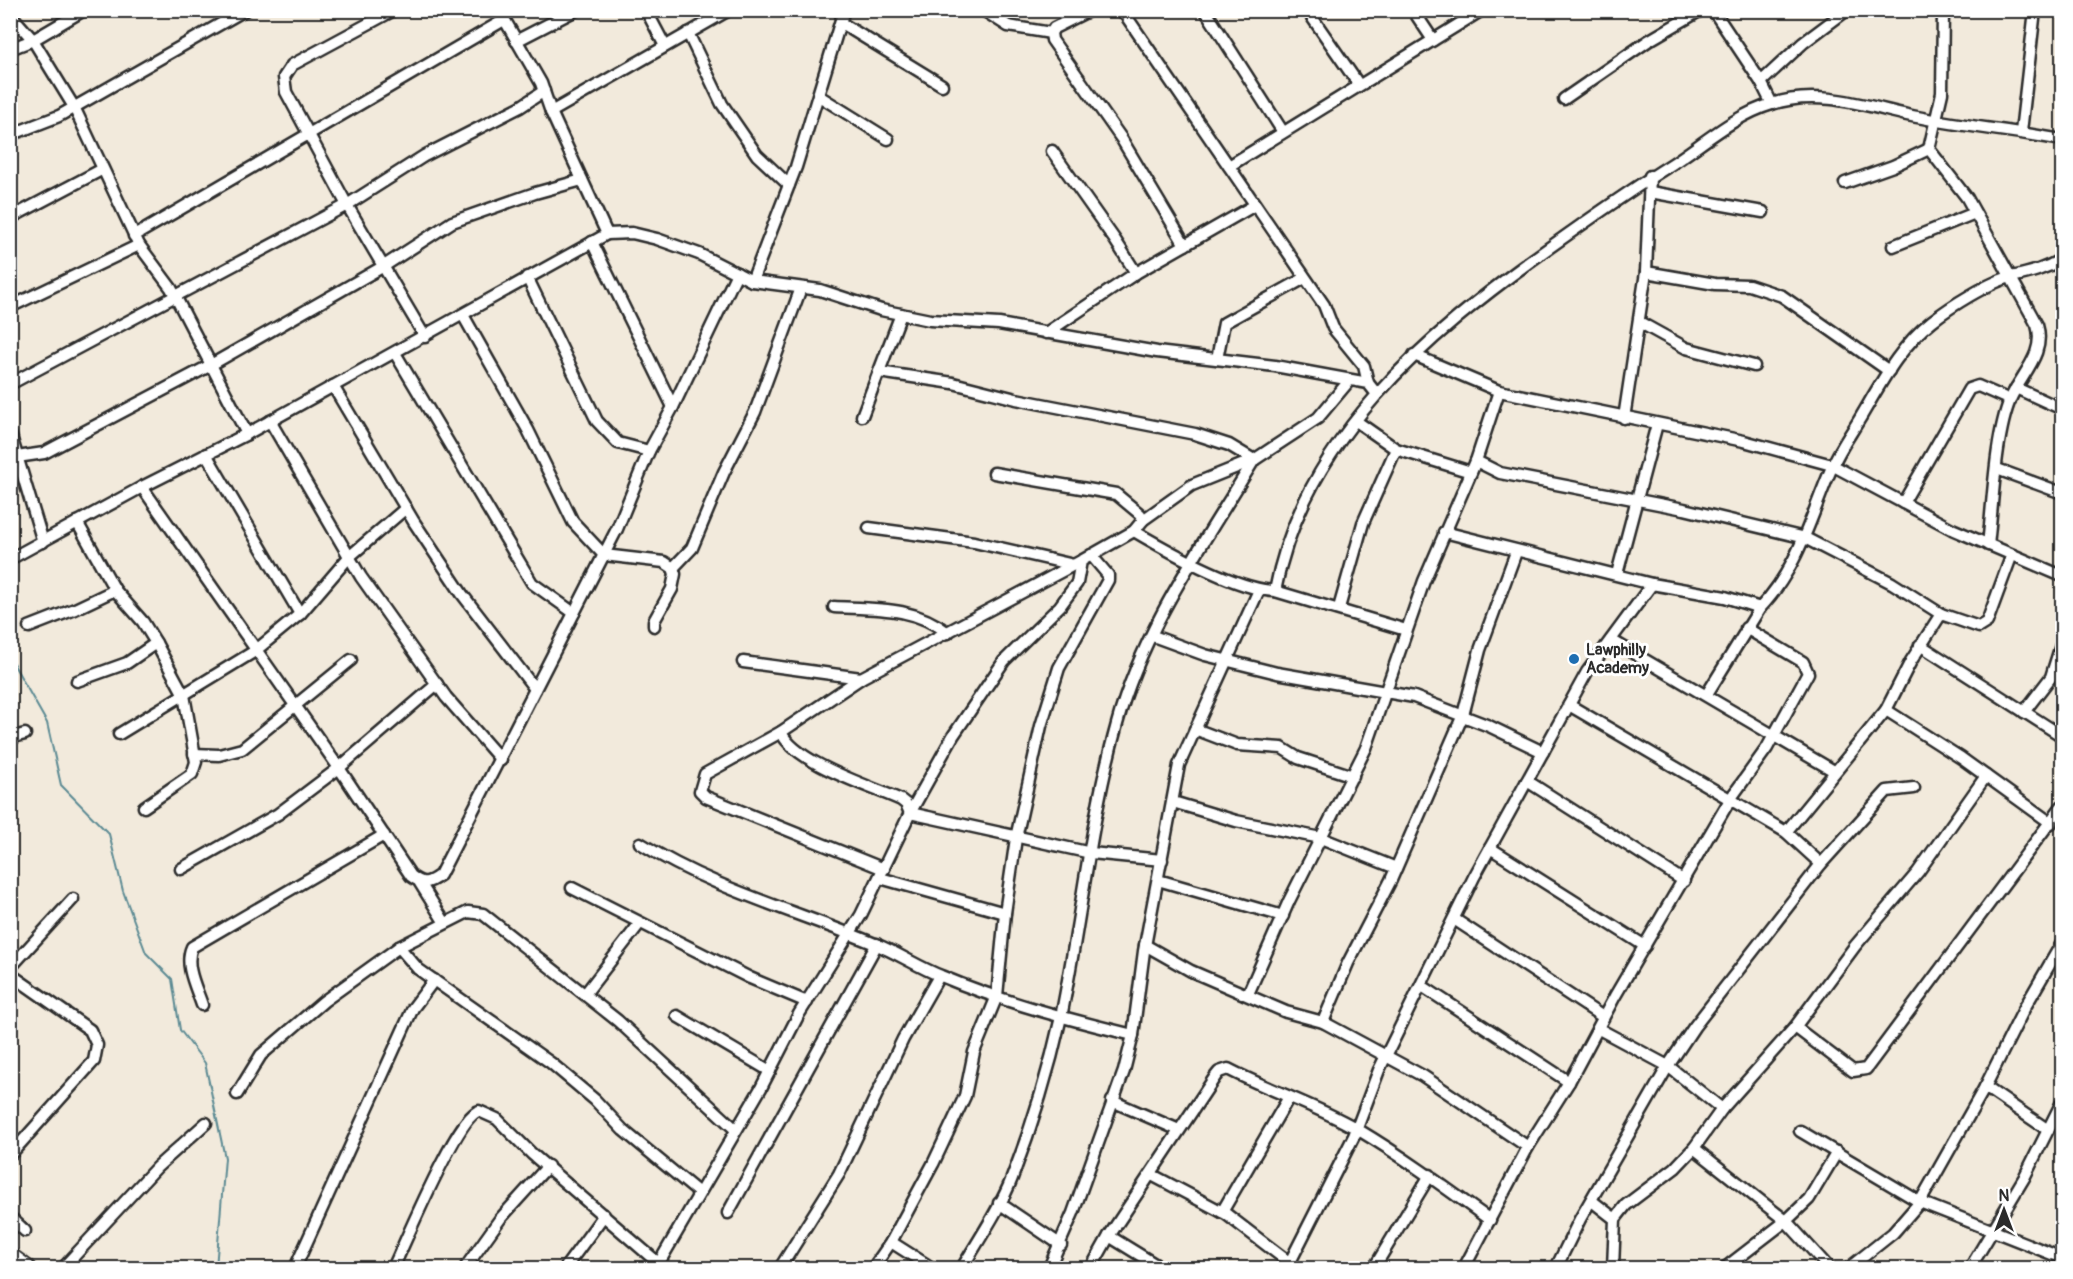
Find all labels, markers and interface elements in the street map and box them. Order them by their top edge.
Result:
place label: Lawphilly Academy [1586,640,1649,678]
marker: Lawphilly Academy [1567,652,1581,666]
north arrow [1974,1180,2034,1240]
text: N [1999,1186,2010,1206]

